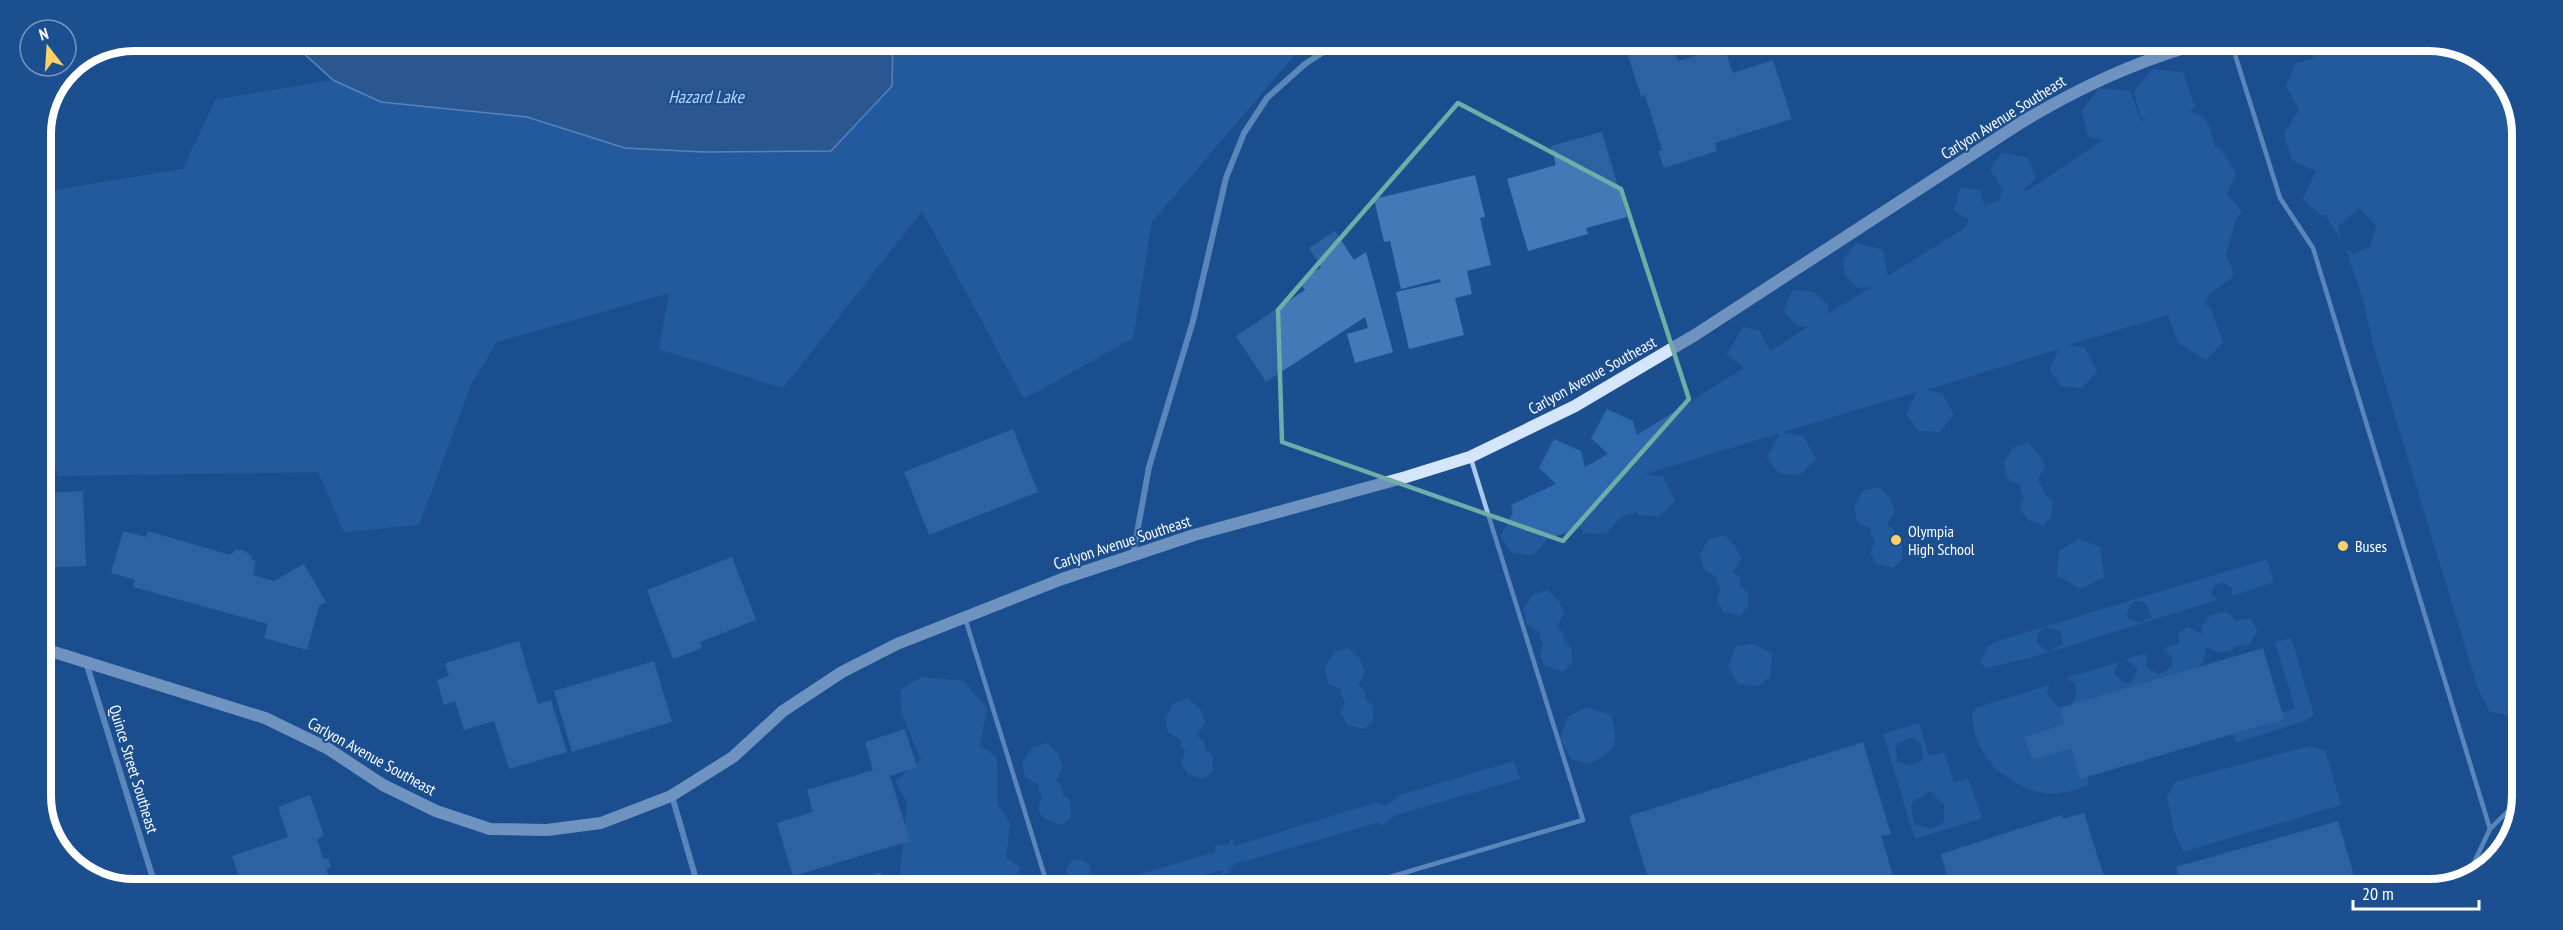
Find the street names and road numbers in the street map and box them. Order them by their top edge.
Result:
street label: Carlyon Avenue Southeast [1937,70,2070,163]
street label: Carlyon Avenue Southeast [1524,331,1660,419]
street label: Carlyon Avenue Southeast [1051,510,1194,574]
street label: Quince Street Southeast [105,702,163,836]
street label: Carlyon Avenue Southeast [304,712,440,800]

